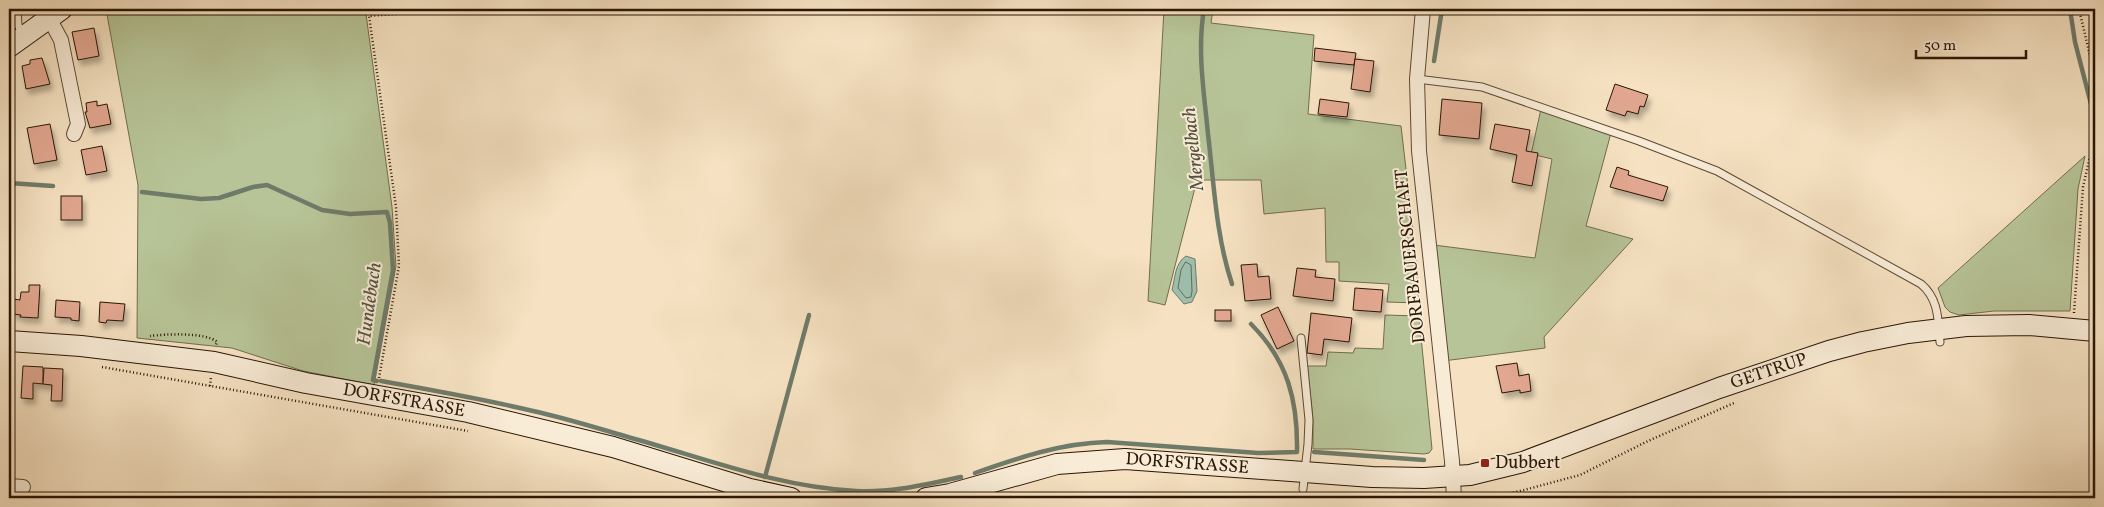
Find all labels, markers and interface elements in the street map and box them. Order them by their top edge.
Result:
scale bar [1916,28,2026,60]
text: 50 m [1924,36,1956,57]
water label: Mergelbach [1177,106,1211,193]
street label: DORFBAUERSCHAFT [1389,167,1433,344]
water label: Hundebach [351,261,389,347]
street label: GETTRUP [1727,347,1810,396]
street label: DORFSTRASSE [341,377,467,424]
street label: DORFSTRASSE [1125,447,1250,481]
place label: Dubbert [1495,451,1560,476]
marker: Dubbert [1479,457,1491,469]

